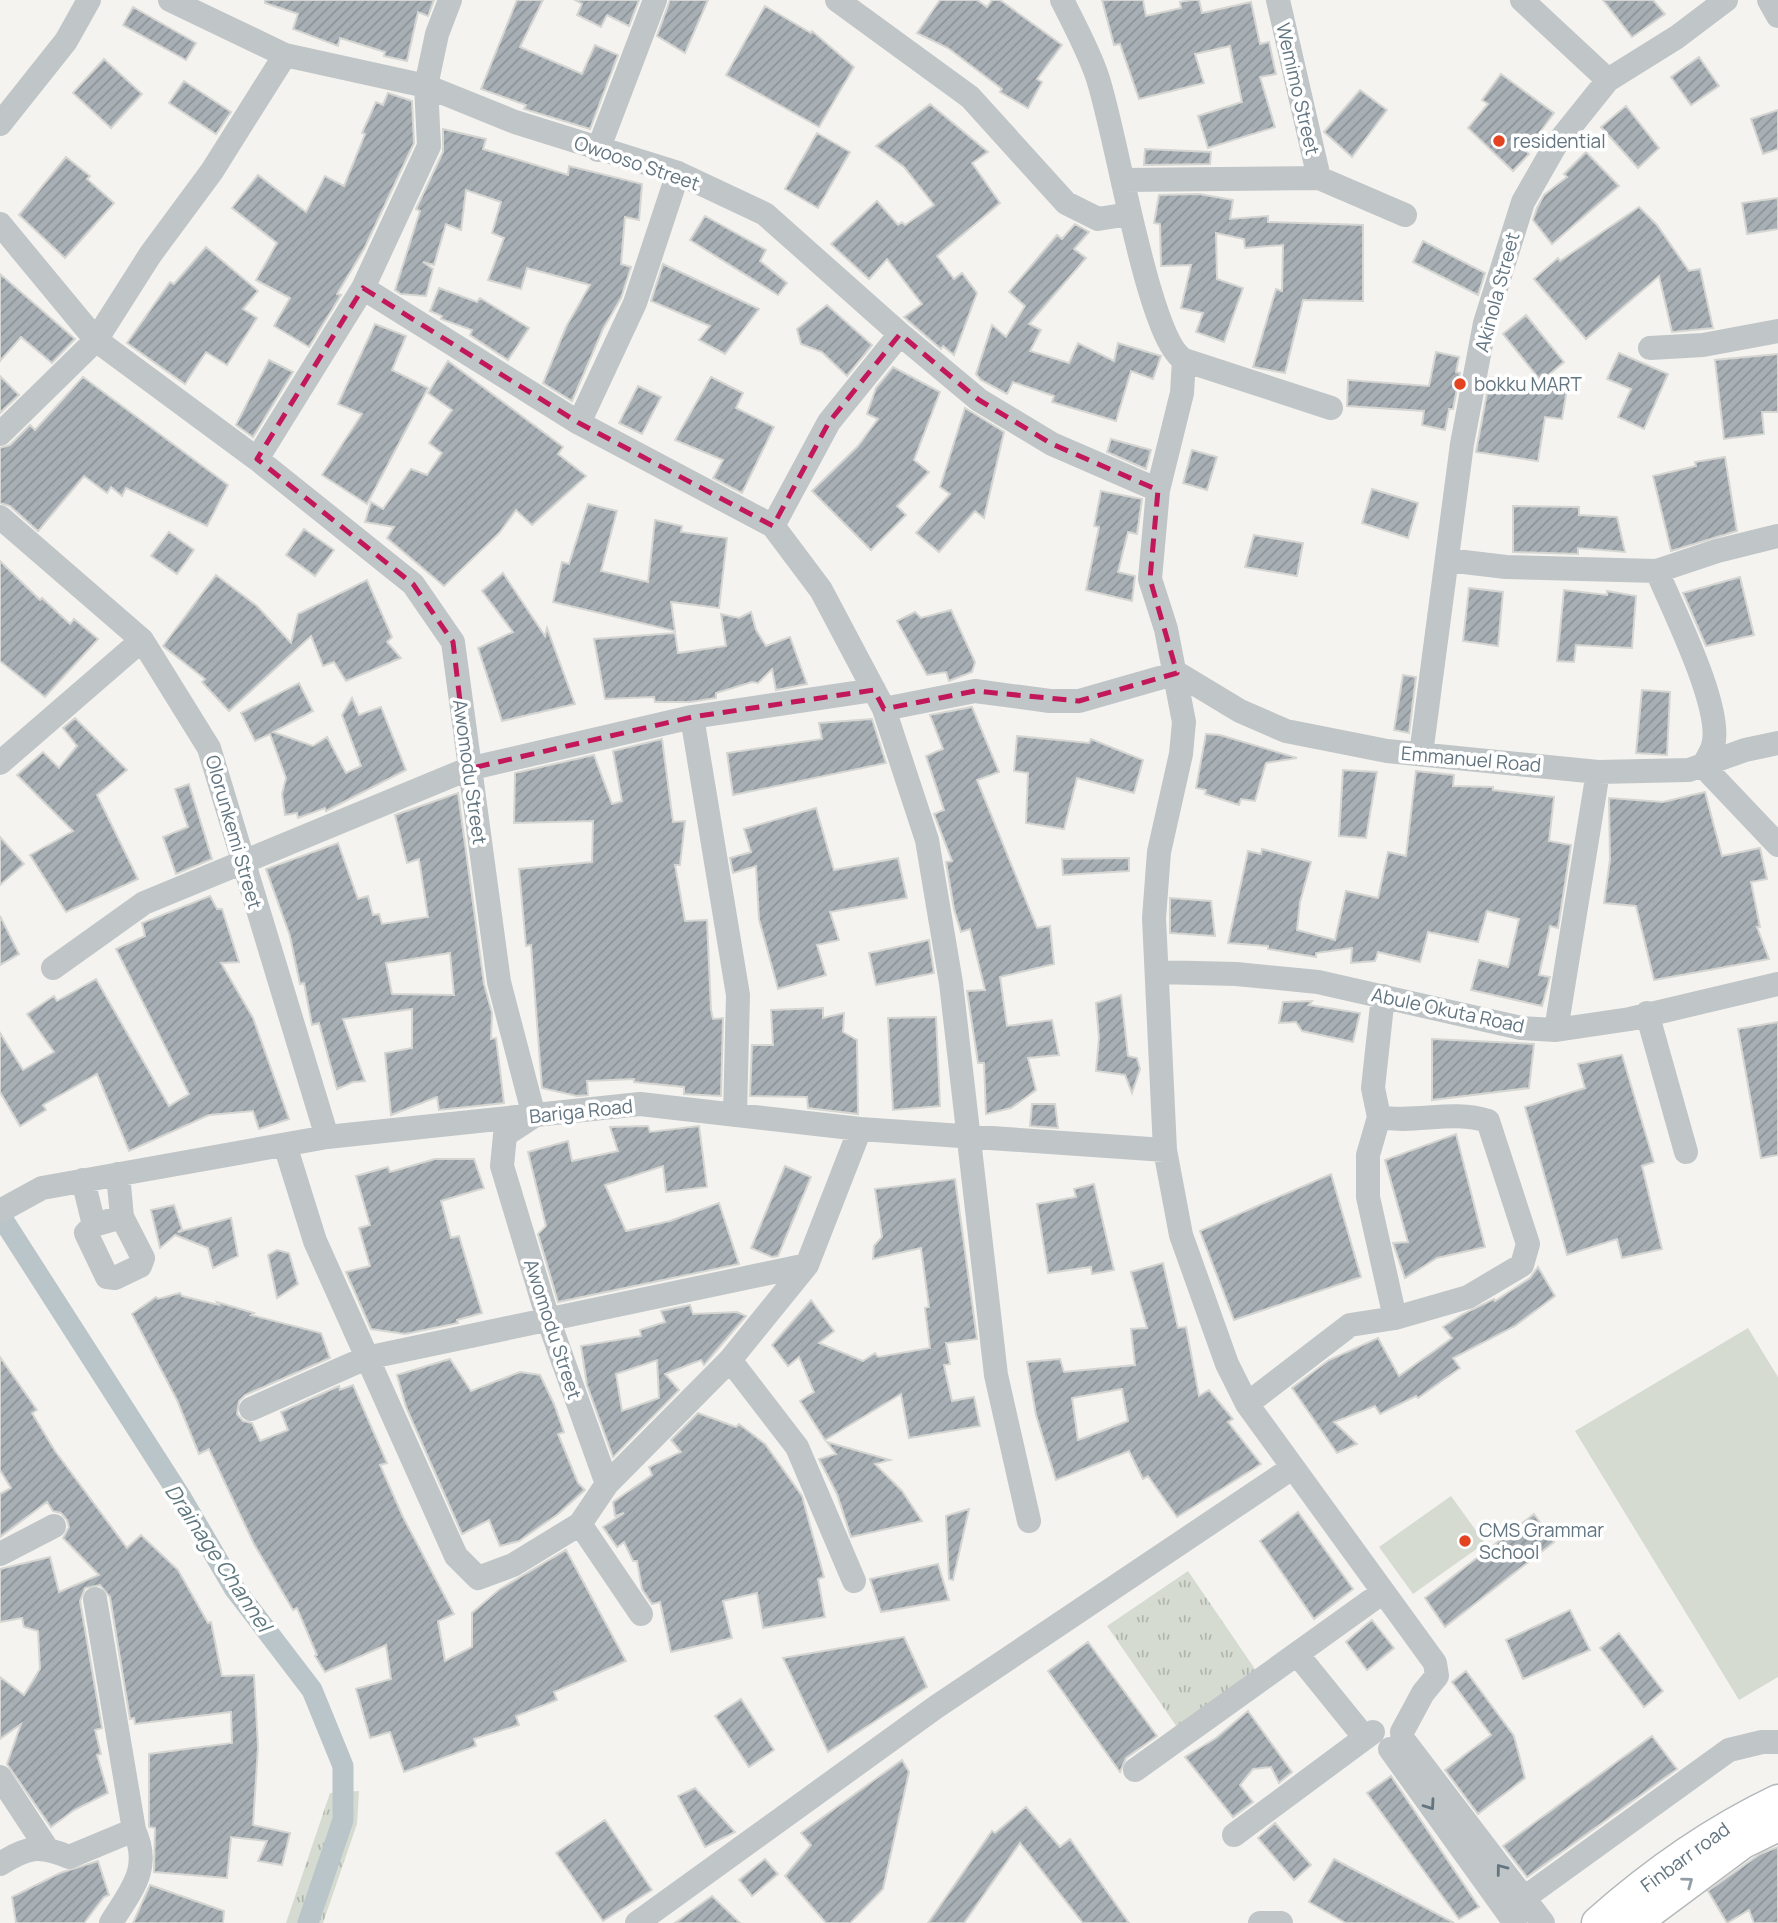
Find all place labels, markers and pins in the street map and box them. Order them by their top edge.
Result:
place label: residential [1513,128,1606,154]
marker: residential [1491,133,1507,149]
place label: bokku MART [1474,371,1582,397]
marker: bokku MART [1452,376,1468,392]
place label: CMS Grammar School [1479,1517,1604,1565]
marker: CMS Grammar School [1457,1533,1473,1549]

